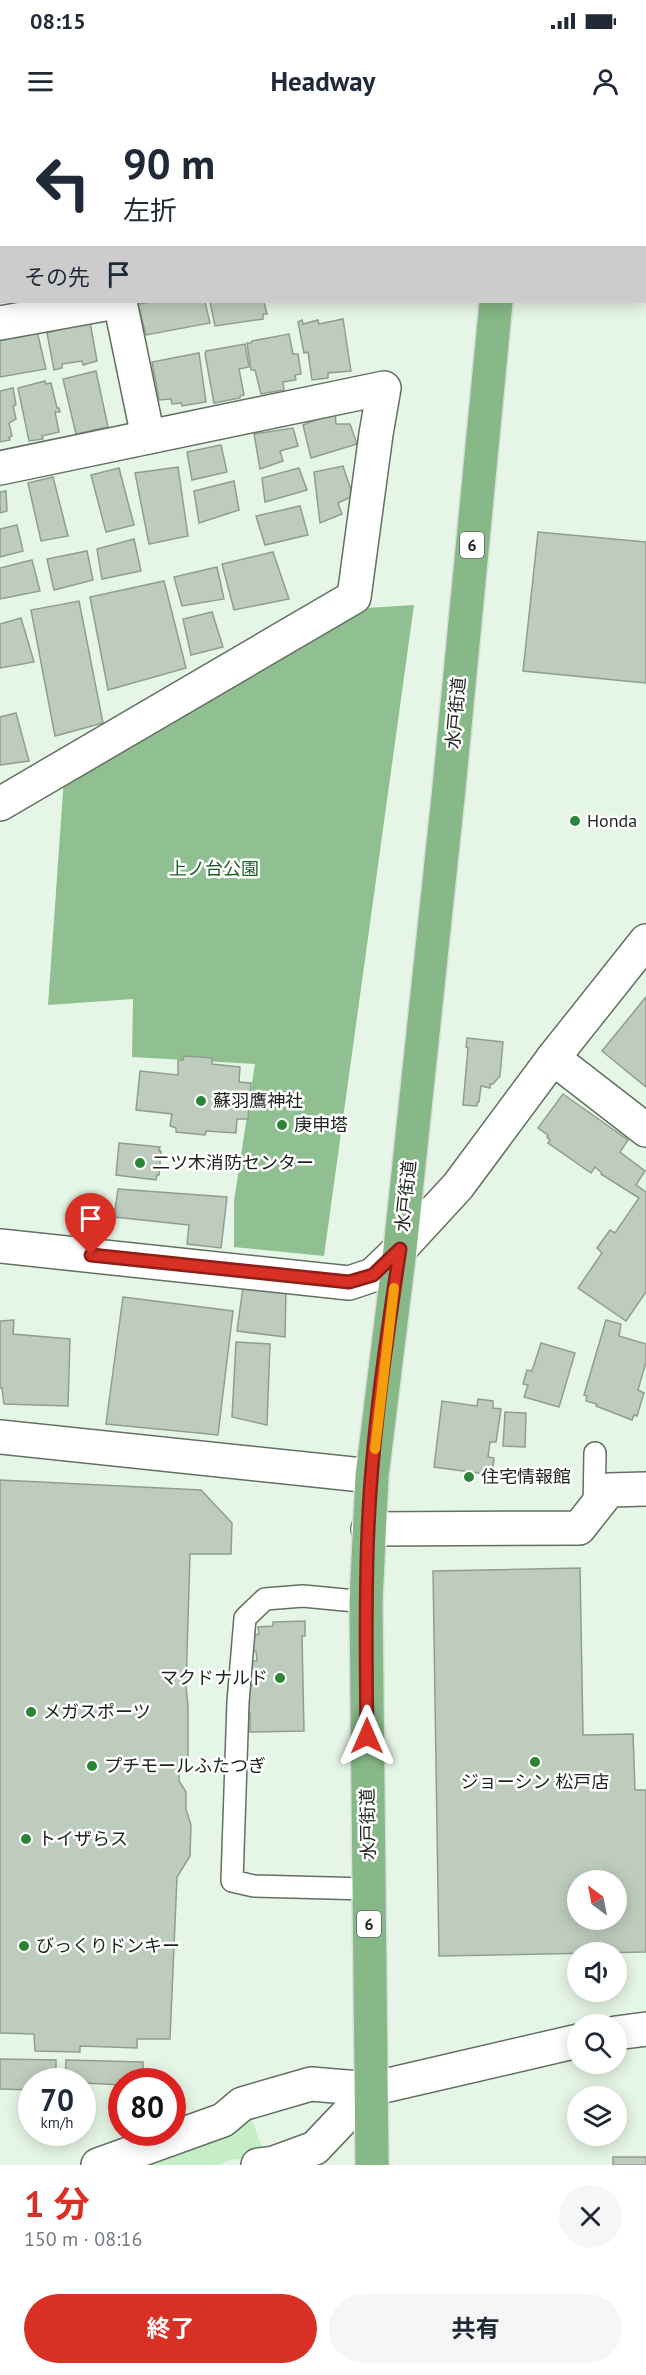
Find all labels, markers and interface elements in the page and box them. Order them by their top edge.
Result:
text: 08:15 [30,7,86,35]
text: Headway [270,64,376,98]
icon: menu [24,65,57,98]
icon: person [589,65,622,98]
text: 90 m [123,136,215,191]
icon: left [24,144,102,222]
text: 左折 [123,193,177,227]
icon: arrive [102,258,135,291]
text: その先 [24,263,90,291]
road number: 6 [460,532,484,558]
street label: 水戸街道 [441,676,470,750]
place label: Honda [587,809,637,832]
marker: Honda [568,814,582,828]
park label: 上ノ台公園 [169,857,259,880]
place label: 蘇羽鷹神社 [213,1089,303,1112]
marker: 蘇羽鷹神社 [194,1094,208,1108]
place label: 庚申塔 [294,1113,348,1136]
marker: 庚申塔 [275,1118,289,1132]
place label: 二ツ木消防センター [152,1151,314,1174]
marker: 二ツ木消防センター [133,1156,147,1170]
street label: 水戸街道 [390,1159,421,1233]
pin [65,1193,116,1255]
icon: arrive [74,1202,107,1235]
place label: 住宅情報館 [481,1465,571,1488]
marker: 住宅情報館 [462,1470,476,1484]
place label: マクドナルド [160,1666,268,1689]
marker: マクドナルド [273,1671,287,1685]
place label: メガスポーツ [43,1700,151,1723]
position arrow [335,1704,399,1768]
marker: メガスポーツ [24,1705,38,1719]
place label: プチモールふたつぎ [104,1754,266,1777]
marker: ジョーシン 松戸店 [528,1755,542,1769]
marker: プチモールふたつぎ [85,1759,99,1773]
place label: ジョーシン 松戸店 [461,1770,609,1793]
street label: 水戸街道 [355,1788,380,1860]
place label: トイザらス [38,1827,128,1850]
marker: トイザらス [19,1832,33,1846]
north arrow [567,1870,627,1930]
map controls [567,1870,627,2146]
road number: 6 [357,1911,381,1937]
place label: びっくりドンキー [36,1934,180,1957]
marker: びっくりドンキー [17,1939,31,1953]
button: sound [567,1942,627,2002]
button: search [567,2014,627,2074]
speed limit sign: 80 [108,2068,186,2146]
text: 70 [40,2080,74,2119]
button: layers [567,2086,627,2146]
text: km/h [41,2113,73,2132]
text: 1 分 [24,2180,90,2227]
button: close [559,2185,622,2248]
text: 150 m · 08:16 [24,2226,142,2252]
button: 終了 [24,2294,317,2363]
button: 共有 [329,2294,622,2363]

